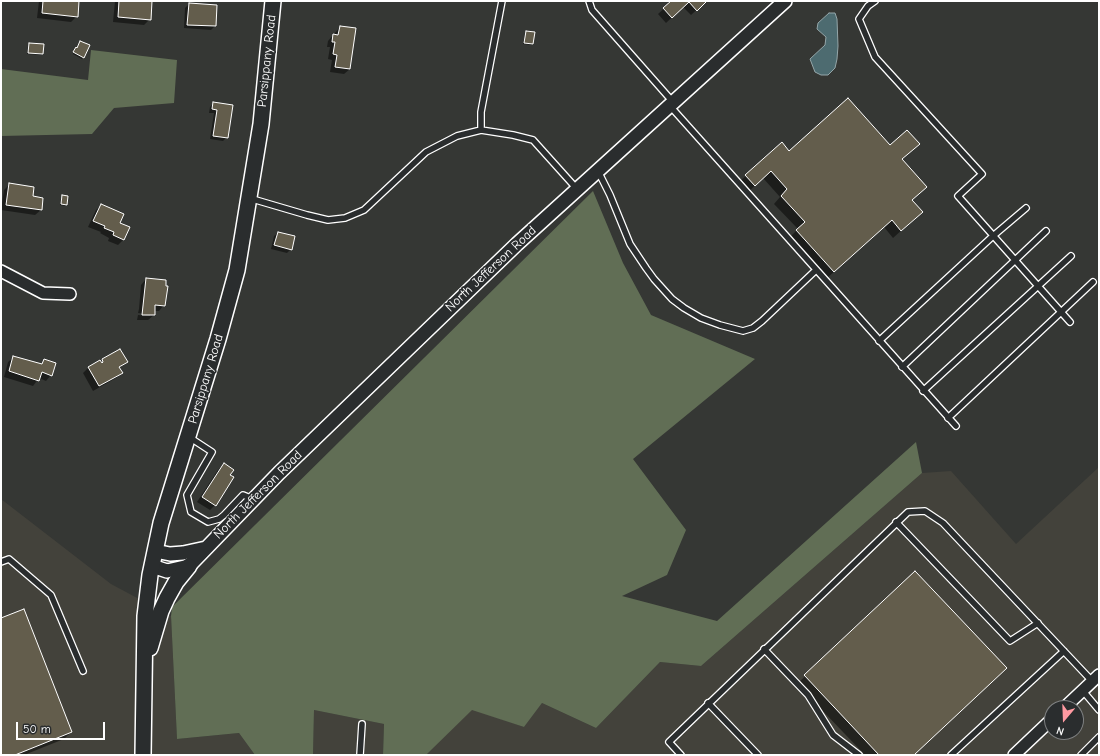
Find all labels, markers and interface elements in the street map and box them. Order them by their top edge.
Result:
street label: Parsippany Road [254,14,280,108]
street label: North Jefferson Road [442,223,540,315]
street label: Parsippany Road [185,332,227,426]
street label: North Jefferson Road [211,448,305,542]
north arrow [1044,700,1084,740]
scale bar [18,714,107,740]
text: 50 m [23,722,51,736]
text: N [1055,724,1066,738]

